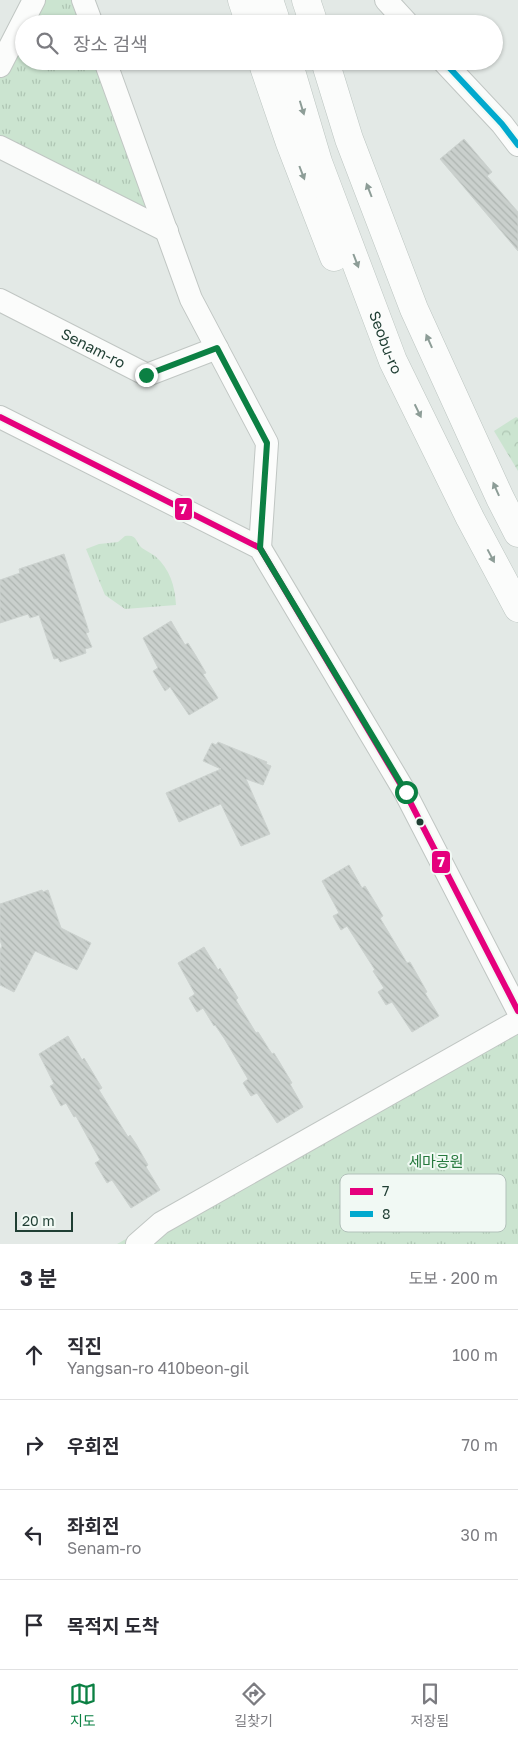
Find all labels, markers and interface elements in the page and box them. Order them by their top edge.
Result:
search box [15,15,503,70]
icon: search [33,29,61,57]
text: 장소 검색 [73,32,148,55]
one-way arrow [299,101,307,116]
one-way arrow [298,166,306,181]
one-way arrow [365,182,373,197]
one-way arrow [352,254,360,269]
street label: Seobu-ro [366,308,407,377]
street label: Senam-ro [58,324,129,372]
one-way arrow [424,334,432,348]
route end [135,364,158,387]
one-way arrow [414,404,422,418]
one-way arrow [492,482,500,496]
line badge: 7 [174,497,193,521]
text: 7 [179,500,187,517]
one-way arrow [486,550,495,563]
route start [395,781,418,804]
unlabelled marker [415,817,425,827]
line badge: 7 [431,850,451,874]
text: 7 [437,853,445,870]
park label: 세마공원 [408,1152,464,1170]
legend [340,1174,506,1232]
text: 7 [382,1182,389,1199]
text: 8 [382,1205,391,1222]
scale bar [15,1209,72,1232]
text: 20 m [22,1212,55,1229]
text: 3 분 [20,1265,57,1291]
text: 도보 · 200 m [408,1268,498,1288]
text: 직진 [67,1334,102,1357]
icon: ahead [20,1341,48,1369]
text: 100 m [452,1345,498,1365]
text: Yangsan-ro 410beon-gil [67,1358,249,1378]
icon: right [20,1431,48,1459]
text: 우회전 [67,1434,119,1457]
text: 70 m [461,1435,498,1455]
text: 좌회전 [67,1514,119,1537]
icon: left [20,1521,48,1549]
text: 30 m [461,1525,498,1545]
text: Senam-ro [67,1538,141,1558]
icon: arrive [20,1611,48,1639]
text: 목적지 도착 [67,1614,159,1637]
tab: 지도 [69,1680,97,1730]
tab: 길찾기 [234,1680,273,1730]
tab: 저장됨 [411,1680,449,1730]

